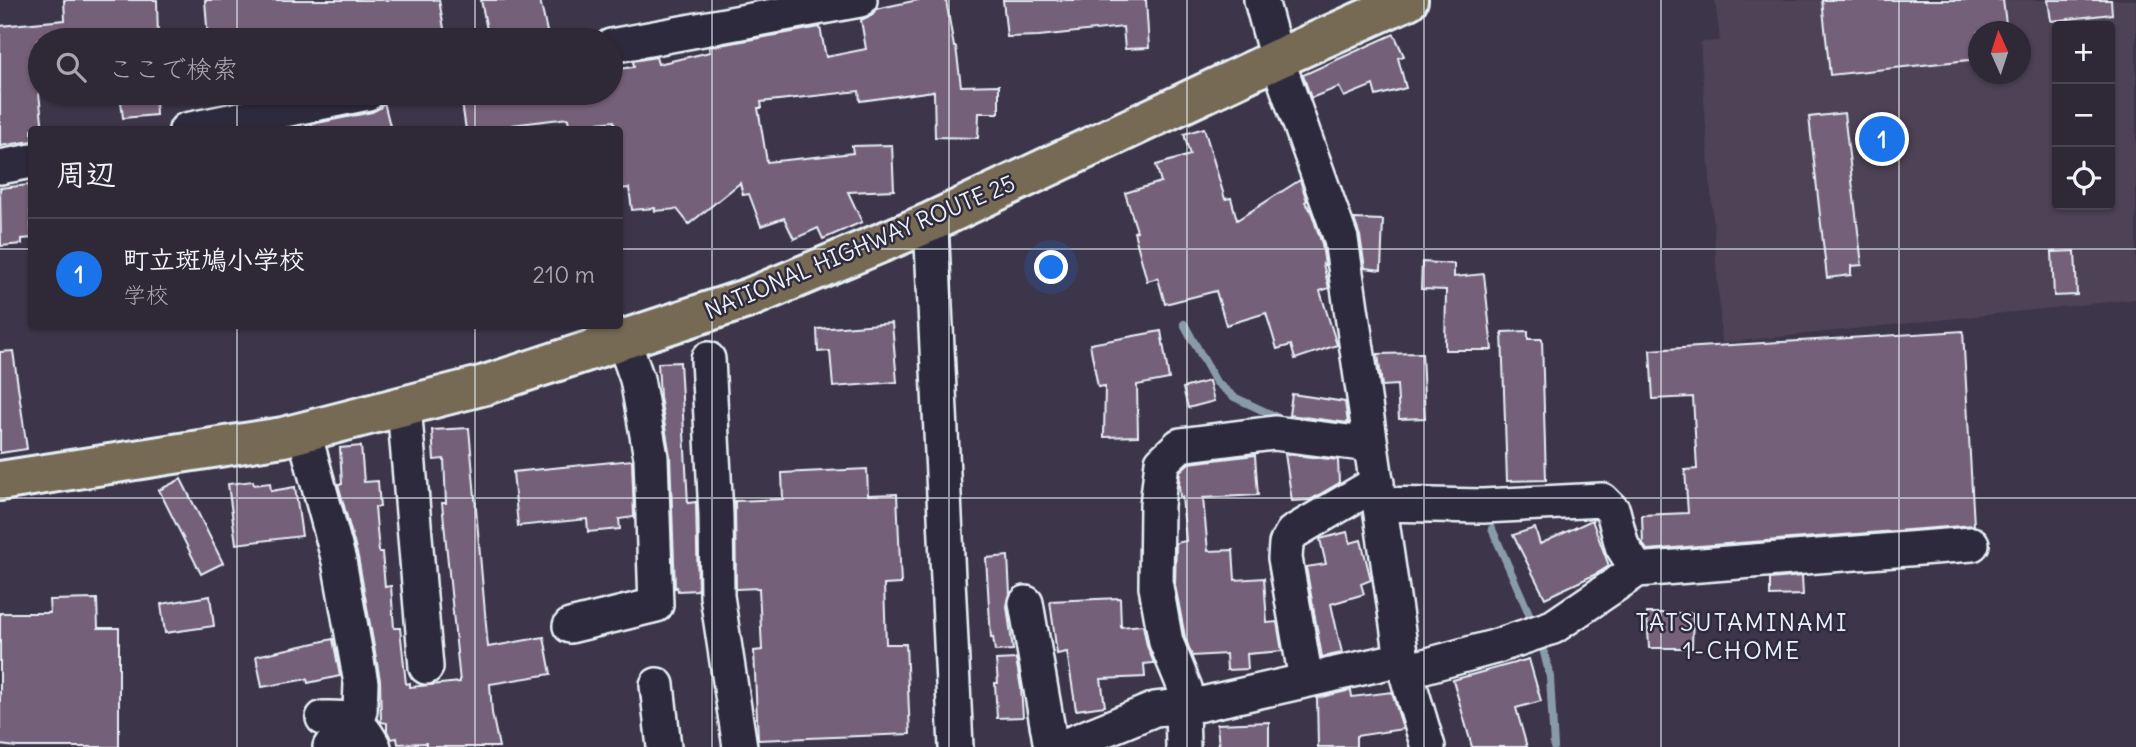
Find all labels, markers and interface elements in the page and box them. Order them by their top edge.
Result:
north arrow [1968,21,2031,84]
map controls [2052,21,2115,210]
button: + [2052,21,2115,84]
search box [28,28,623,105]
icon: search [52,48,90,86]
text: ここで検索 [108,52,238,85]
button: − [2052,84,2115,147]
pin: 1 [1859,113,1905,165]
button: locate [2052,147,2115,210]
text: 周辺 [56,155,116,193]
street label: NATIONAL HIGHWAY ROUTE 25 [700,168,1019,325]
text: 町立斑鳩小学校 [123,243,305,276]
your location [1034,250,1068,284]
text: 1 [74,260,84,289]
text: 210 m [532,260,595,289]
text: 学校 [123,280,169,309]
district label: TATSUTAMINAMI 1-CHOME [1636,607,1848,665]

